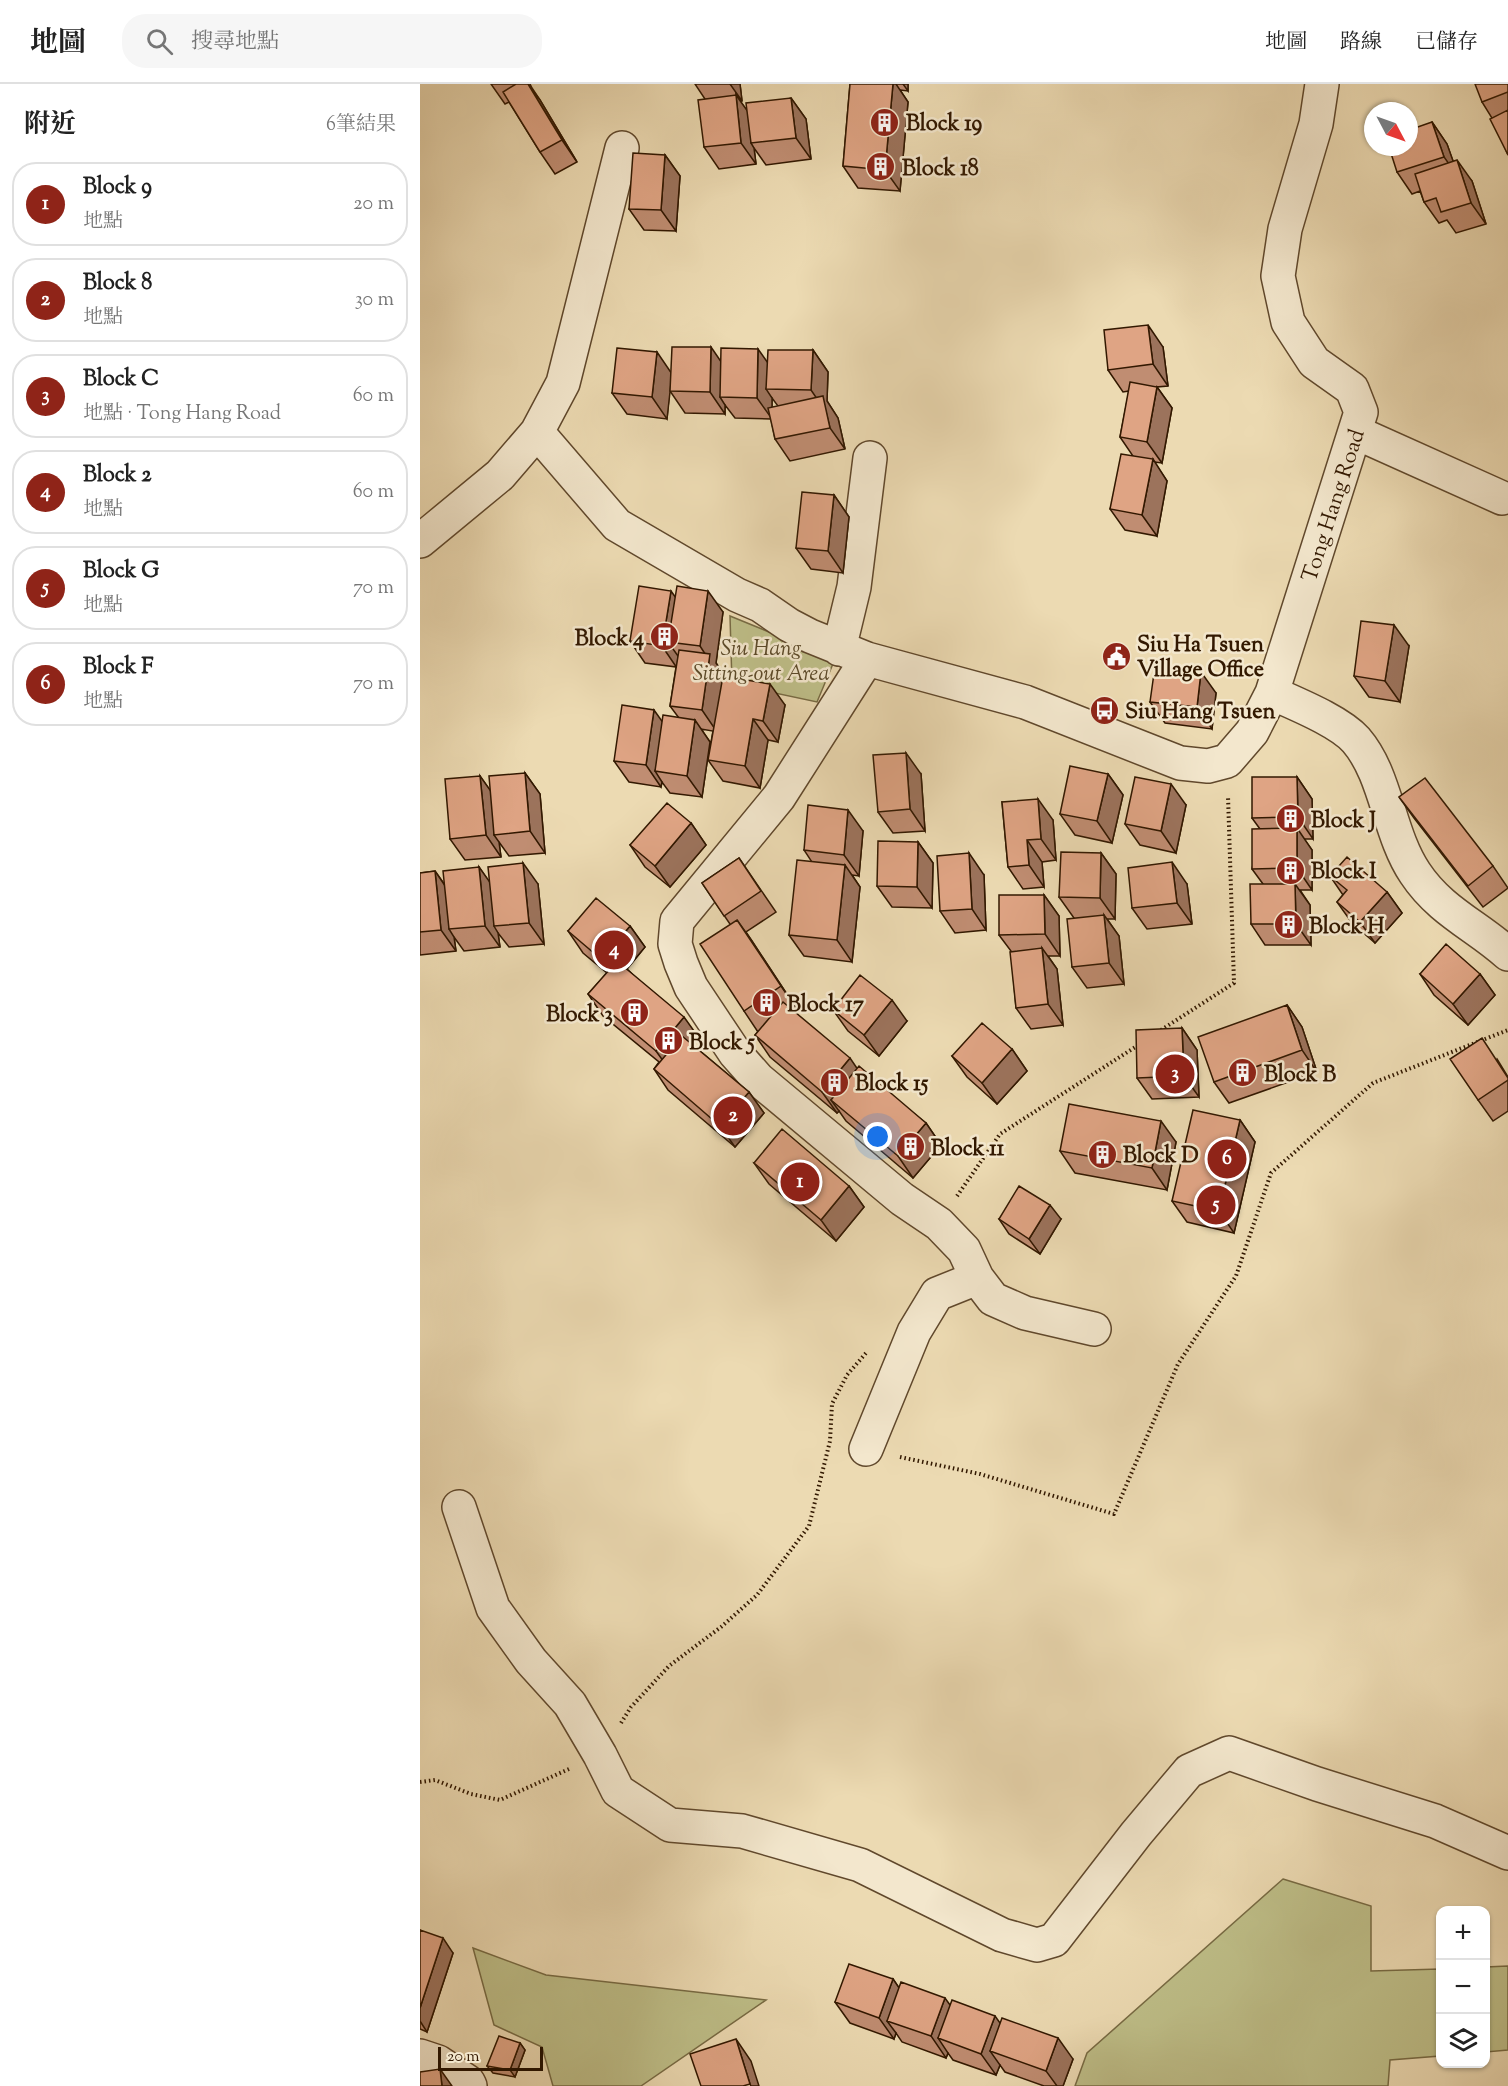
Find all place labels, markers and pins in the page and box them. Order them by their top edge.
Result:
building icon: Block 19 [869,106,901,138]
place label: Block 19 [906,109,982,141]
building icon: Block 18 [865,151,897,183]
place label: Block 18 [902,154,979,186]
building icon: Block 4 [649,621,681,653]
place label: Block 4 [575,624,644,656]
place label: Siu Ha Tsuen Village Office [1137,630,1264,687]
public building icon: Siu Ha Tsuen Village Office [1100,640,1132,672]
bus stop icon: Siu Hang Tsuen [1088,694,1120,726]
place label: Siu Hang Tsuen [1125,697,1275,729]
building icon: Block J [1274,803,1306,835]
place label: Block J [1311,806,1376,838]
building icon: Block I [1274,854,1306,886]
place label: Block I [1311,857,1377,889]
building icon: Block H [1272,909,1304,941]
place label: Block H [1309,912,1385,944]
pin: 4 [594,928,634,972]
building icon: Block 17 [750,987,782,1019]
place label: Block 17 [787,990,865,1022]
building icon: Block 3 [618,997,650,1029]
place label: Block 3 [546,1000,613,1032]
building icon: Block 5 [652,1025,684,1057]
place label: Block 5 [689,1028,755,1060]
pin: 3 [1156,1052,1194,1096]
building icon: Block B [1227,1057,1259,1089]
place label: Block B [1264,1060,1336,1092]
building icon: Block 15 [818,1066,850,1098]
place label: Block 15 [855,1069,929,1101]
pin: 2 [714,1094,752,1138]
building icon: Block 11 [894,1131,926,1163]
place label: Block 11 [931,1134,1005,1166]
pin: 6 [1208,1136,1246,1182]
building icon: Block D [1086,1138,1118,1170]
place label: Block D [1123,1141,1199,1173]
pin: 1 [780,1160,820,1204]
pin: 5 [1196,1182,1236,1228]

